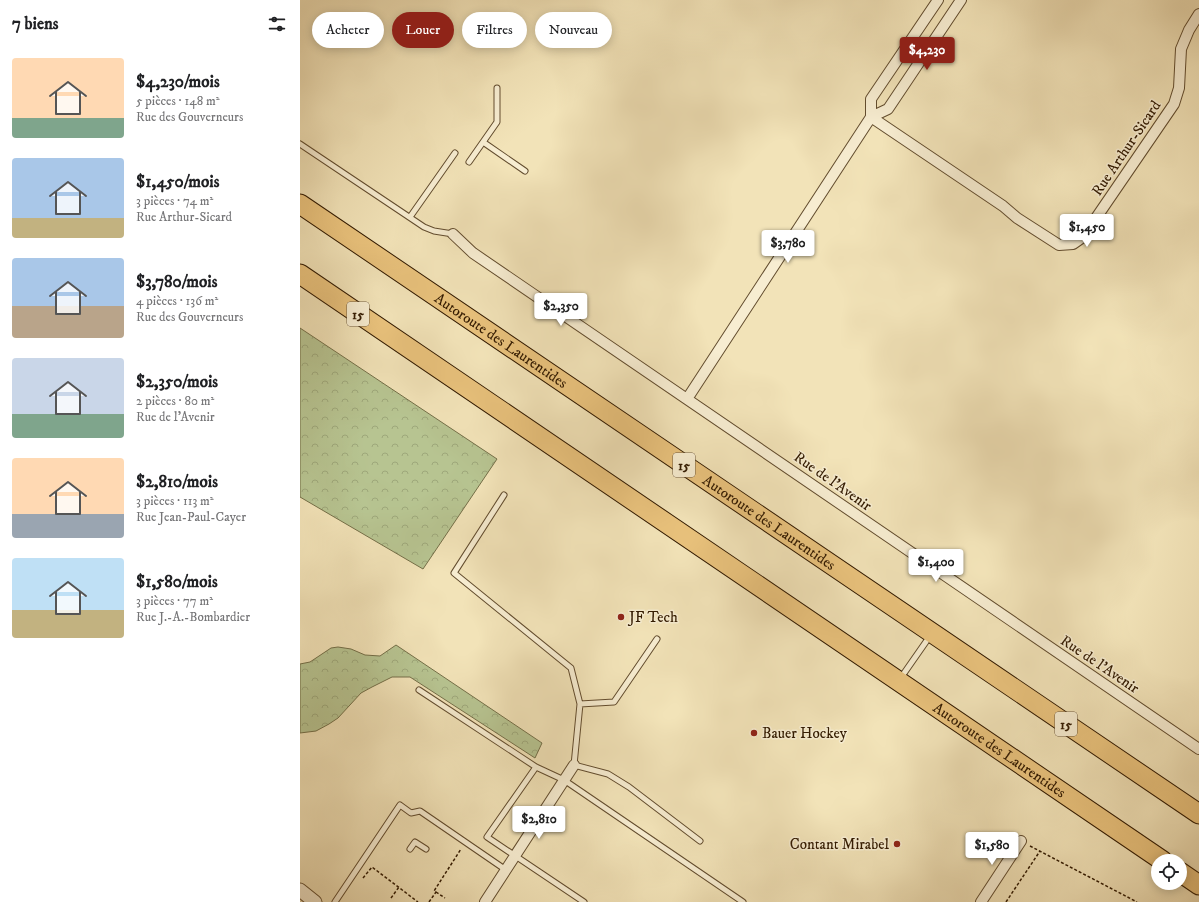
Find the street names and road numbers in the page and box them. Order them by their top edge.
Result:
street label: Rue Arthur-Sicard [1088,97,1166,200]
street label: Autoroute des Laurentides [431,289,571,393]
road number: 15 [347,302,369,326]
street label: Rue de l'Avenir [790,448,876,515]
road number: 15 [673,453,695,477]
street label: Autoroute des Laurentides [699,471,839,575]
street label: Rue de l'Avenir [1057,631,1143,698]
street label: Autoroute des Laurentides [929,698,1069,802]
road number: 15 [1055,712,1077,736]

